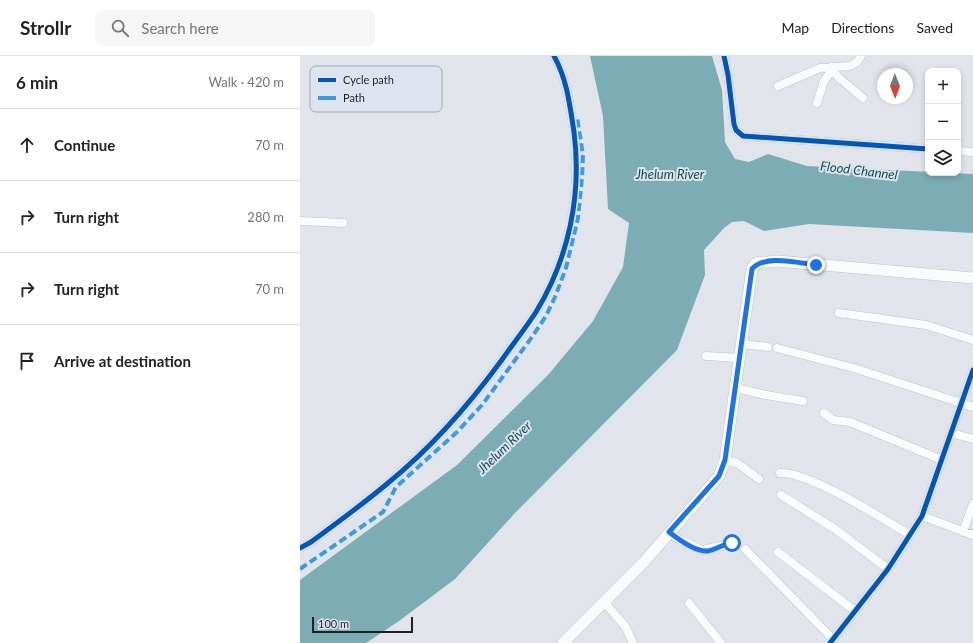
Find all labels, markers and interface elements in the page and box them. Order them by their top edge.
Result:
search box [95,10,375,46]
text: Strollr [20,16,71,39]
icon: search [109,17,131,39]
text: Search here [141,19,219,37]
text: Map [782,19,809,36]
text: Directions [831,19,894,36]
text: Saved [916,19,953,36]
legend [310,66,442,112]
north arrow [877,68,913,104]
map controls [925,68,961,176]
button: + [925,68,961,104]
text: 6 min [16,72,58,93]
text: Cycle path [343,73,394,86]
text: Walk · 420 m [208,74,284,90]
text: Path [343,91,365,104]
button: − [925,104,961,140]
icon: ahead [16,134,38,156]
text: Continue [54,136,115,154]
text: 70 m [255,137,284,153]
button: layers [925,140,961,176]
water label: Flood Channel [819,157,899,183]
water label: Jhelum River [635,166,705,182]
icon: right [16,206,38,228]
text: Turn right [54,208,119,226]
text: 280 m [247,209,284,225]
route end [807,256,825,274]
icon: right [16,278,38,300]
text: Turn right [54,280,119,298]
text: 70 m [255,281,284,297]
icon: arrive [16,350,38,372]
text: Arrive at destination [54,352,191,370]
water label: Jhelum River [473,417,535,477]
route start [723,534,741,552]
scale bar [312,615,413,634]
text: 100 m [318,617,349,630]

